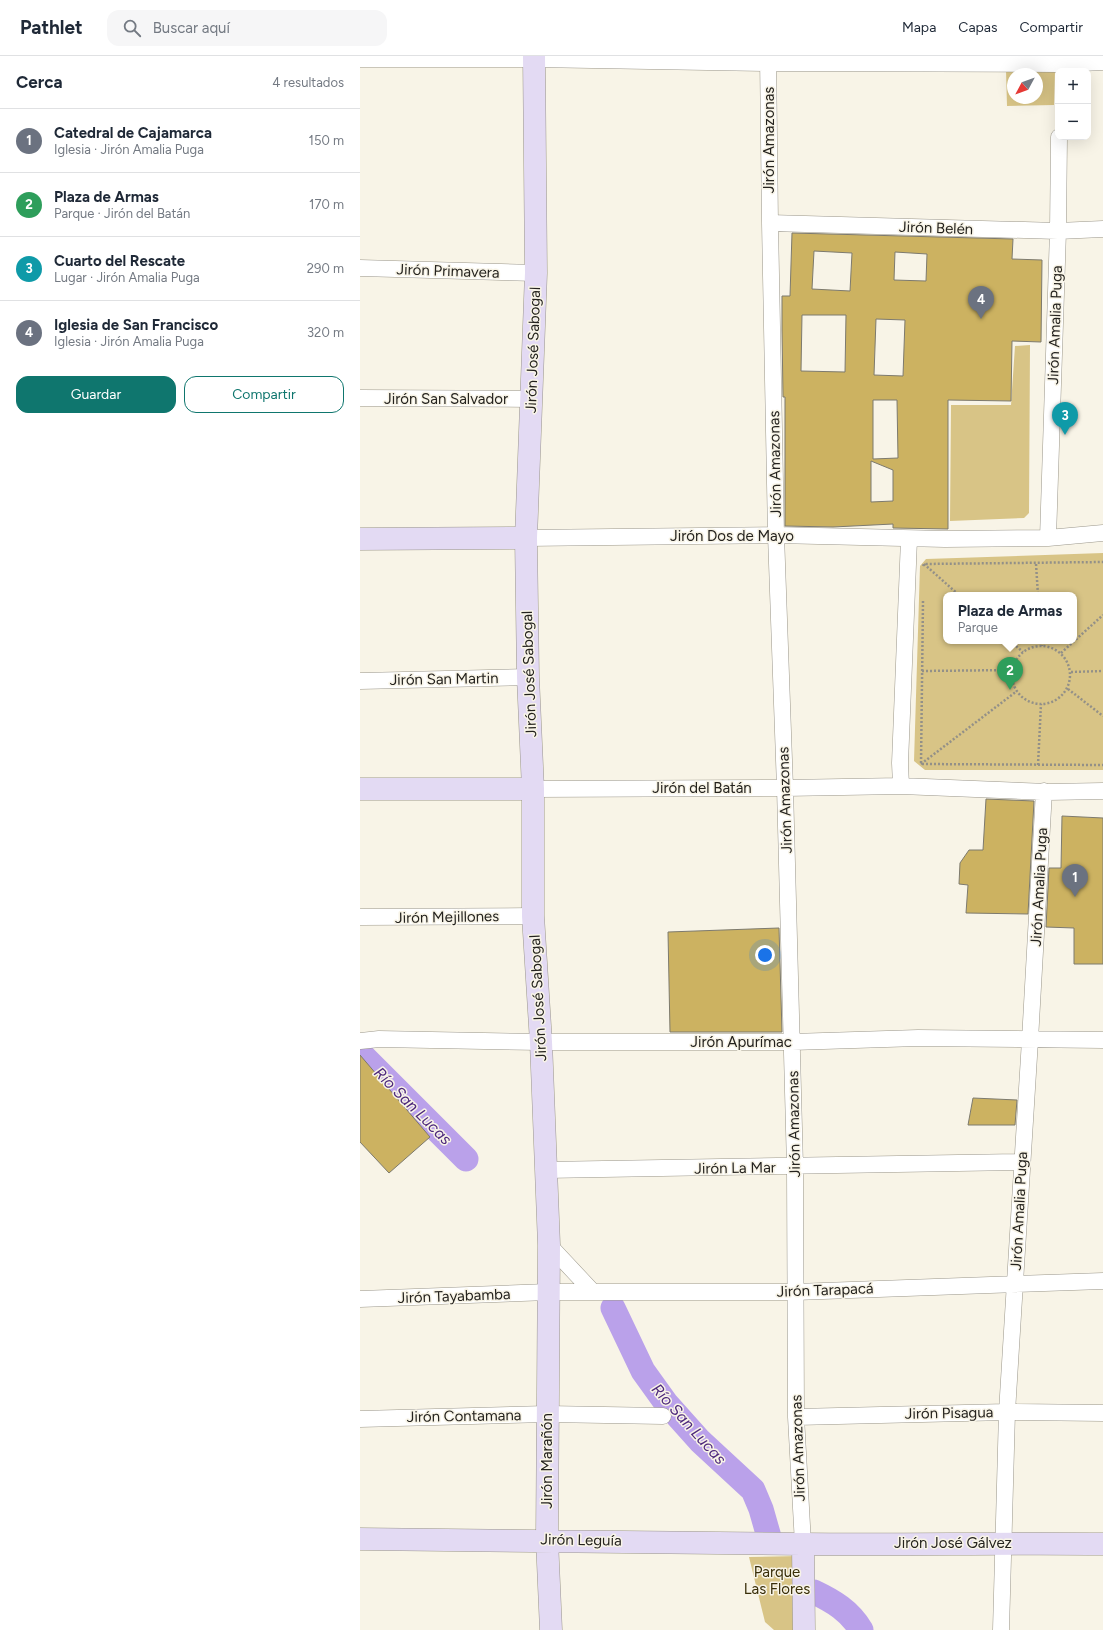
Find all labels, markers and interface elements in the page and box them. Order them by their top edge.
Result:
search box [107,10,387,46]
text: Pathlet [20,16,83,39]
icon: search [121,17,143,39]
text: Buscar aquí [153,19,230,37]
text: Mapa [902,19,936,36]
text: Capas [958,19,997,36]
text: Compartir [1019,19,1083,36]
north arrow [1007,68,1043,104]
map controls [1055,68,1091,140]
button: + [1055,68,1091,104]
text: Cerca [16,72,63,92]
text: 4 resultados [272,75,344,90]
street label: Jirón Amazonas [760,87,778,193]
button: − [1055,104,1091,140]
text: Catedral de Cajamarca [54,124,212,142]
text: 1 [26,133,32,148]
text: 150 m [309,133,344,148]
text: Iglesia · Jirón Amalia Puga [54,142,204,157]
text: Plaza de Armas [54,188,159,206]
text: 2 [25,197,33,212]
text: 170 m [309,197,344,212]
text: Parque · Jirón del Batán [54,206,190,221]
street label: Jirón Belén [899,218,973,238]
text: Cuarto del Rescate [54,252,185,270]
street label: Jirón Primavera [396,260,500,282]
text: 3 [25,261,33,276]
text: 290 m [307,261,344,276]
street label: Jirón Amalia Puga [1044,265,1066,385]
text: Lugar · Jirón Amalia Puga [54,270,200,285]
street label: Jirón José Sabogal [522,286,544,414]
pin: 4 [968,286,994,319]
text: Iglesia de San Francisco [54,316,218,334]
text: 4 [25,325,33,340]
text: 320 m [307,325,344,340]
text: Iglesia · Jirón Amalia Puga [54,334,204,349]
button: Guardar [16,376,176,413]
button: Compartir [184,376,344,413]
street label: Jirón San Salvador [384,390,508,408]
pin: 3 [1052,402,1078,435]
street label: Jirón Amazonas [765,410,785,518]
street label: Jirón Dos de Mayo [670,527,794,545]
popup [943,592,1077,644]
text: Plaza de Armas [958,602,1062,620]
street label: Jirón José Sabogal [518,610,540,738]
text: Parque [958,620,998,635]
pin: 2 [997,657,1023,690]
street label: Jirón San Martin [389,669,499,689]
street label: Jirón Amazonas [774,746,796,854]
street label: Jirón del Batán [652,779,752,797]
street label: Jirón Amalia Puga [1027,827,1051,947]
pin: 1 [1062,864,1088,897]
street label: Jirón Mejillones [395,907,499,927]
street label: Jirón José Sabogal [526,934,550,1062]
your location [755,945,775,965]
street label: Jirón Apurímac [690,1033,792,1051]
water label: Río San Lucas [370,1063,456,1149]
street label: Jirón Amazonas [784,1070,804,1178]
street label: Jirón Amalia Puga [1007,1151,1031,1271]
street label: Jirón La Mar [694,1158,776,1178]
street label: Jirón Tarapacá [776,1279,874,1301]
street label: Jirón Tayabamba [397,1285,511,1307]
water label: Río San Lucas [648,1380,730,1469]
street label: Jirón Amazonas [787,1394,809,1502]
street label: Jirón Pisagua [905,1403,993,1423]
street label: Jirón Contamana [407,1406,521,1426]
street label: Jirón Marañón [538,1413,556,1509]
street label: Jirón Leguía [540,1530,622,1550]
street label: Jirón José Gálvez [894,1534,1012,1552]
park label: Parque Las Flores [744,1563,810,1598]

